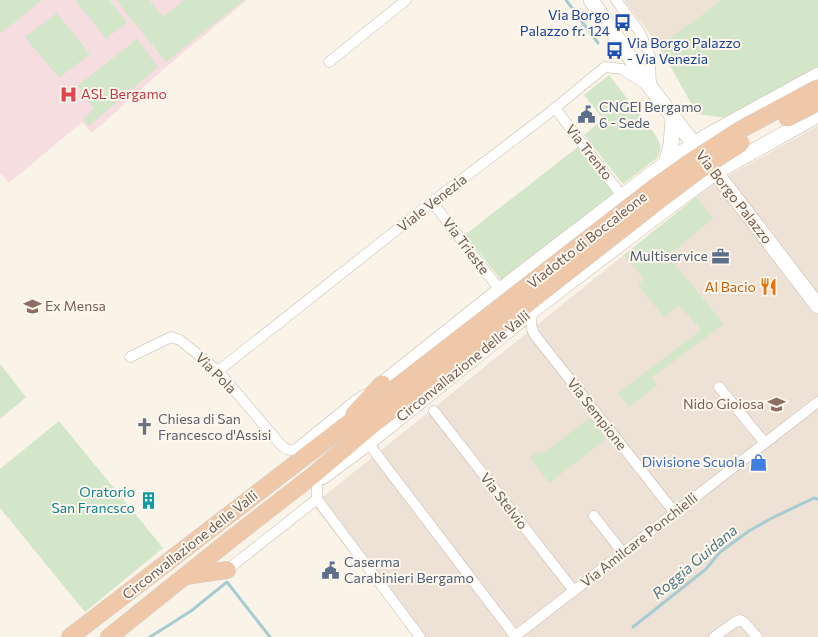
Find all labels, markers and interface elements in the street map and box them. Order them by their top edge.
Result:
place label: Via Borgo Palazzo fr. 124 [520,6,611,39]
bus stop icon: Via Borgo Palazzo fr. 124 [613,13,633,33]
place label: Via Borgo Palazzo - Via Venezia [627,34,741,67]
bus stop icon: Via Borgo Palazzo - Via Venezia [604,41,624,61]
hospital icon: ASL Bergamo [58,84,78,104]
place label: ASL Bergamo [81,85,167,102]
place label: CNGEI Bergamo 6 - Sede [599,98,702,131]
public building icon: CNGEI Bergamo 6 - Sede [576,105,596,125]
street label: Via Trento [562,121,616,183]
street label: Via Borgo Palazzo [693,147,776,247]
street label: Viale Venezia [394,170,470,235]
street label: Viadotto di Boccaleone [524,188,650,292]
street label: Via Trieste [439,214,493,278]
office icon: Multiservice [711,246,731,266]
place label: Multiservice [629,247,708,264]
restaurant icon: Al Bacio [759,277,779,297]
place label: Al Bacio [705,278,756,295]
school or university icon: Ex Mensa [22,296,42,316]
place label: Ex Mensa [45,297,106,314]
street label: Circonvallazione delle Valli [392,306,533,425]
street label: Via Pola [192,349,240,397]
street label: Via Sempione [564,374,631,453]
school or university icon: Nido Gioiosa [767,394,787,414]
place label: Nido Gioiosa [683,395,764,412]
place label: Chiesa di San Francesco d'Assisi [158,410,271,443]
church icon: Chiesa di San Francesco d'Assisi [135,417,155,437]
shop icon: Divisione Scuola [748,452,768,472]
place label: Divisione Scuola [642,453,745,470]
street label: Via Stelvio [477,469,532,532]
place label: Oratorio San Francsco [52,483,135,516]
street label: Circonvallazione delle Valli [119,486,261,603]
street label: Via Amilcare Ponchielli [577,489,700,590]
building icon: Oratorio San Francsco [138,490,158,510]
water label: Roggia Guidana [648,520,741,602]
place label: Caserma Carabinieri Bergamo [344,553,474,586]
public building icon: Caserma Carabinieri Bergamo [321,560,341,580]

